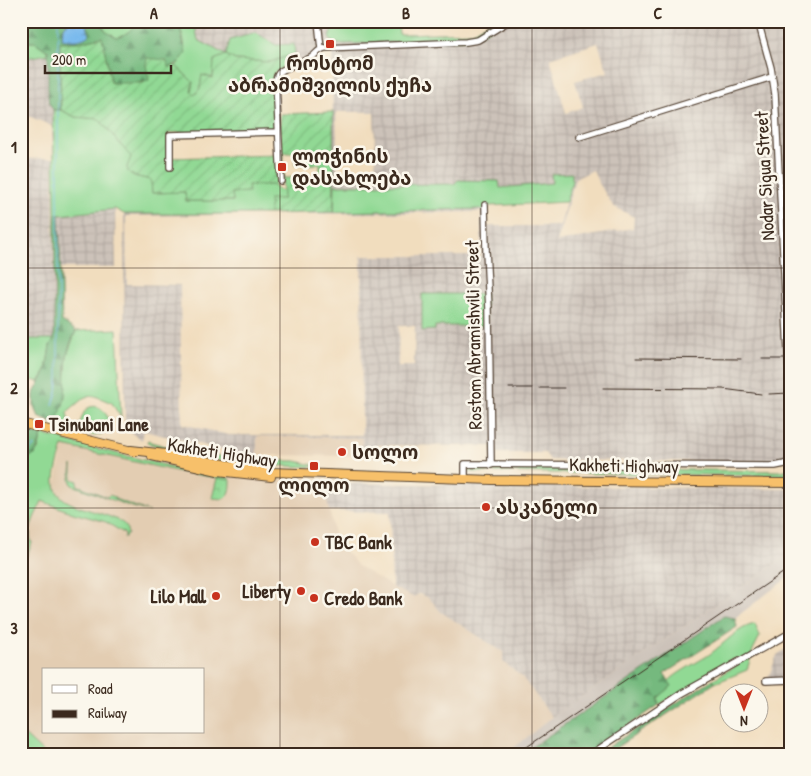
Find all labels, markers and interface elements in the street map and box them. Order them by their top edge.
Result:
text: A [150,2,158,24]
text: B [402,2,410,24]
text: C [654,2,663,24]
marker: როსტომ აბრამიშვილის ქუჩა [324,38,336,50]
scale bar [45,42,171,74]
text: 200 m [52,49,86,70]
place label: როსტომ აბრამიშვილის ქუჩა [228,50,432,98]
street label: Nodar Sigua Street [748,110,780,241]
text: 1 [11,136,17,158]
place label: ლოჭინის დასახლება [292,143,411,191]
marker: ლოჭინის დასახლება [276,161,288,173]
street label: Rostom Abramishvili Street [458,240,488,430]
text: 2 [10,377,18,399]
place label: Tsinubani Lane [48,411,149,437]
marker: Tsinubani Lane [33,418,45,430]
street label: Kakheti Highway [166,431,278,473]
place label: სოლო [352,439,418,465]
marker: სოლო [336,446,348,458]
street label: Kakheti Highway [569,451,679,479]
marker: ლილო [308,460,320,472]
place label: ლილო [278,472,350,498]
place label: ასკანელი [496,494,598,520]
marker: ასკანელი [480,501,492,513]
place label: TBC Bank [324,529,392,555]
marker: TBC Bank [309,536,321,548]
place label: Liberty [242,578,291,605]
place label: Lilo Mall [151,583,207,609]
marker: Liberty [295,585,307,597]
place label: Credo Bank [324,585,402,611]
marker: Lilo Mall [210,590,222,602]
marker: Credo Bank [308,592,320,604]
text: 3 [10,617,18,639]
legend [42,668,205,734]
text: Road [88,678,113,699]
north arrow [718,684,768,734]
text: Railway [88,702,127,723]
text: N [740,712,748,731]

